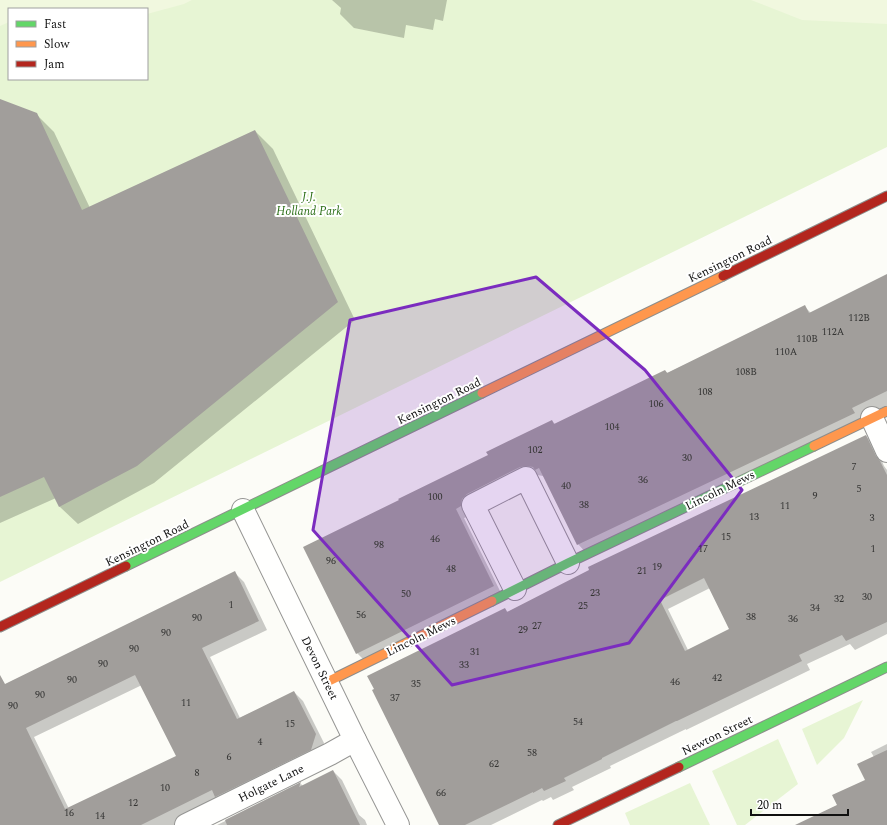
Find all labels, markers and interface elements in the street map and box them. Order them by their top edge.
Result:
legend [8,8,148,80]
text: Fast [44,15,66,34]
text: Slow [44,35,70,54]
text: Jam [44,55,65,74]
park label: J.J. Holland Park [276,188,342,221]
street label: Kensington Road [685,231,776,288]
house number: 112B [848,310,870,326]
house number: 112A [822,324,845,340]
house number: 110B [796,331,818,347]
house number: 110A [775,344,798,360]
house number: 108B [735,364,757,380]
street label: Kensington Road [394,373,485,430]
house number: 108 [698,384,713,400]
house number: 106 [649,396,664,412]
house number: 104 [605,419,620,435]
house number: 102 [528,442,543,458]
house number: 30 [682,450,692,466]
house number: 7 [852,459,857,475]
street label: Lincoln Mews [682,465,758,516]
house number: 36 [638,472,648,488]
house number: 40 [561,478,571,494]
house number: 5 [857,481,862,497]
house number: 9 [813,488,818,504]
house number: 100 [428,489,443,505]
house number: 38 [579,497,589,513]
house number: 11 [780,498,790,514]
house number: 13 [749,509,759,525]
house number: 3 [870,510,875,526]
street label: Kensington Road [102,515,193,572]
house number: 15 [721,529,731,545]
house number: 46 [430,531,440,547]
house number: 98 [374,537,384,553]
house number: 17 [698,541,708,557]
house number: 1 [871,541,876,557]
house number: 96 [326,553,336,569]
house number: 19 [652,559,662,575]
house number: 48 [446,561,456,577]
house number: 21 [637,563,647,579]
house number: 23 [590,585,600,601]
house number: 50 [401,586,411,602]
house number: 30 [862,589,872,605]
house number: 32 [834,591,844,607]
house number: 1 [229,597,234,613]
house number: 25 [578,598,588,614]
house number: 34 [810,600,820,616]
house number: 56 [356,607,366,623]
house number: 38 [746,609,756,625]
house number: 90 [192,610,202,626]
street label: Lincoln Mews [383,611,459,662]
house number: 36 [788,611,798,627]
house number: 27 [532,618,542,634]
house number: 29 [518,622,528,638]
house number: 90 [161,625,171,641]
street label: Devon Street [296,633,343,703]
house number: 90 [129,641,139,657]
house number: 31 [470,644,480,660]
house number: 90 [98,656,108,672]
house number: 33 [459,657,469,673]
house number: 42 [712,670,722,686]
house number: 90 [67,672,77,688]
house number: 46 [670,674,680,690]
house number: 35 [411,676,421,692]
house number: 90 [35,687,45,703]
house number: 37 [390,690,400,706]
house number: 11 [181,695,191,711]
house number: 90 [8,698,18,714]
street label: Newton Street [679,710,756,761]
house number: 54 [573,714,583,730]
house number: 15 [285,716,295,732]
house number: 4 [258,734,263,750]
house number: 58 [527,745,537,761]
house number: 6 [227,749,232,765]
house number: 62 [489,756,499,772]
street label: Holgate Lane [235,759,308,808]
house number: 8 [195,765,200,781]
house number: 10 [160,780,170,796]
house number: 66 [436,785,446,801]
scale bar [751,791,848,817]
house number: 12 [128,795,138,811]
text: 20 m [757,796,782,815]
house number: 16 [64,805,74,821]
house number: 14 [95,808,105,824]

